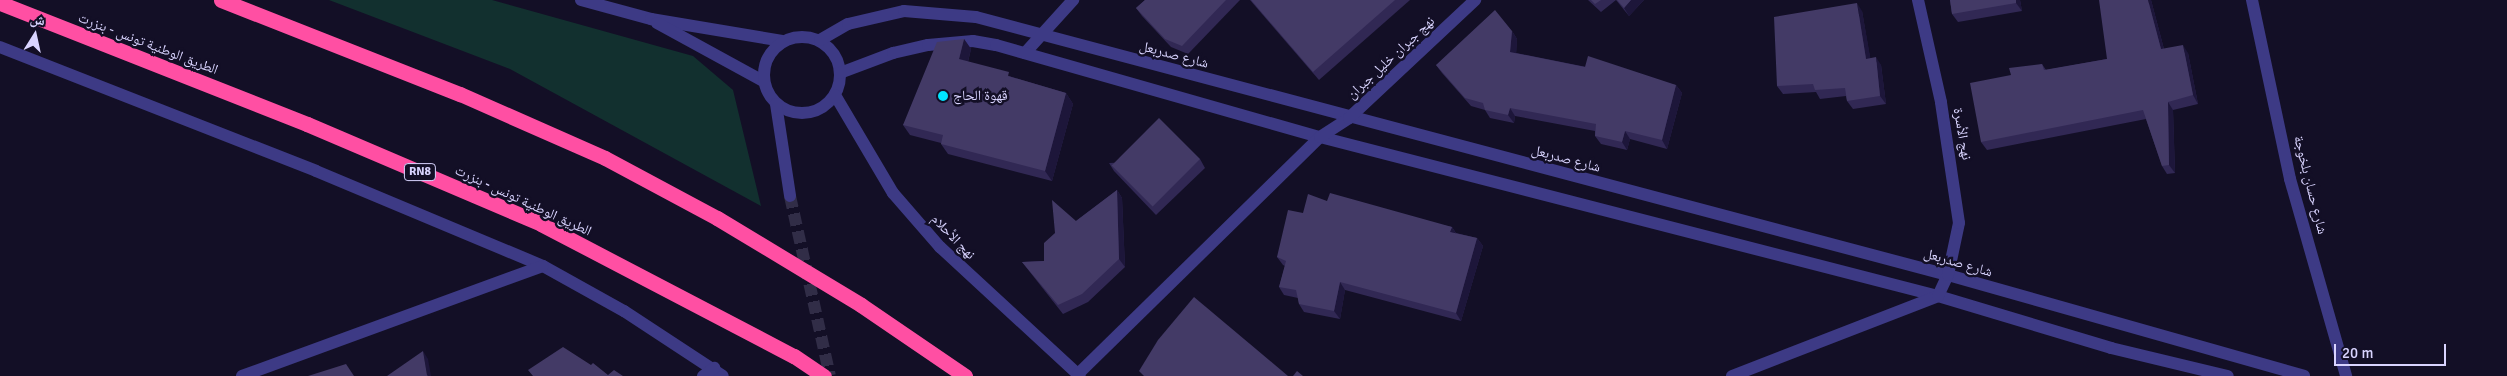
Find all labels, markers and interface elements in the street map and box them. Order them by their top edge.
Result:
north arrow [10,10,60,60]
text: ش [29,10,46,29]
street label: الطريق الوطنية تونس - بنزرت [76,10,220,78]
street label: نهج جبران خليل جبران [1344,13,1438,103]
street label: شارع صدربعل [1138,38,1210,72]
place label: قهوة الحاج [953,88,1008,104]
marker: قهوة الحاج [937,90,949,102]
street label: نهج الأسرة [1949,107,1975,161]
street label: شارع حسان بلخوجة [2290,134,2330,236]
street label: شارع صدربعل [1530,142,1602,176]
road number: RN8 [404,162,436,182]
street label: الطريق الوطنية تونس - بنزرت [452,162,594,240]
street label: نهج الأحلام [927,211,979,263]
street label: شارع صدربعل [1922,245,1994,281]
scale bar [2337,334,2450,366]
text: 20 m [2342,344,2373,362]

